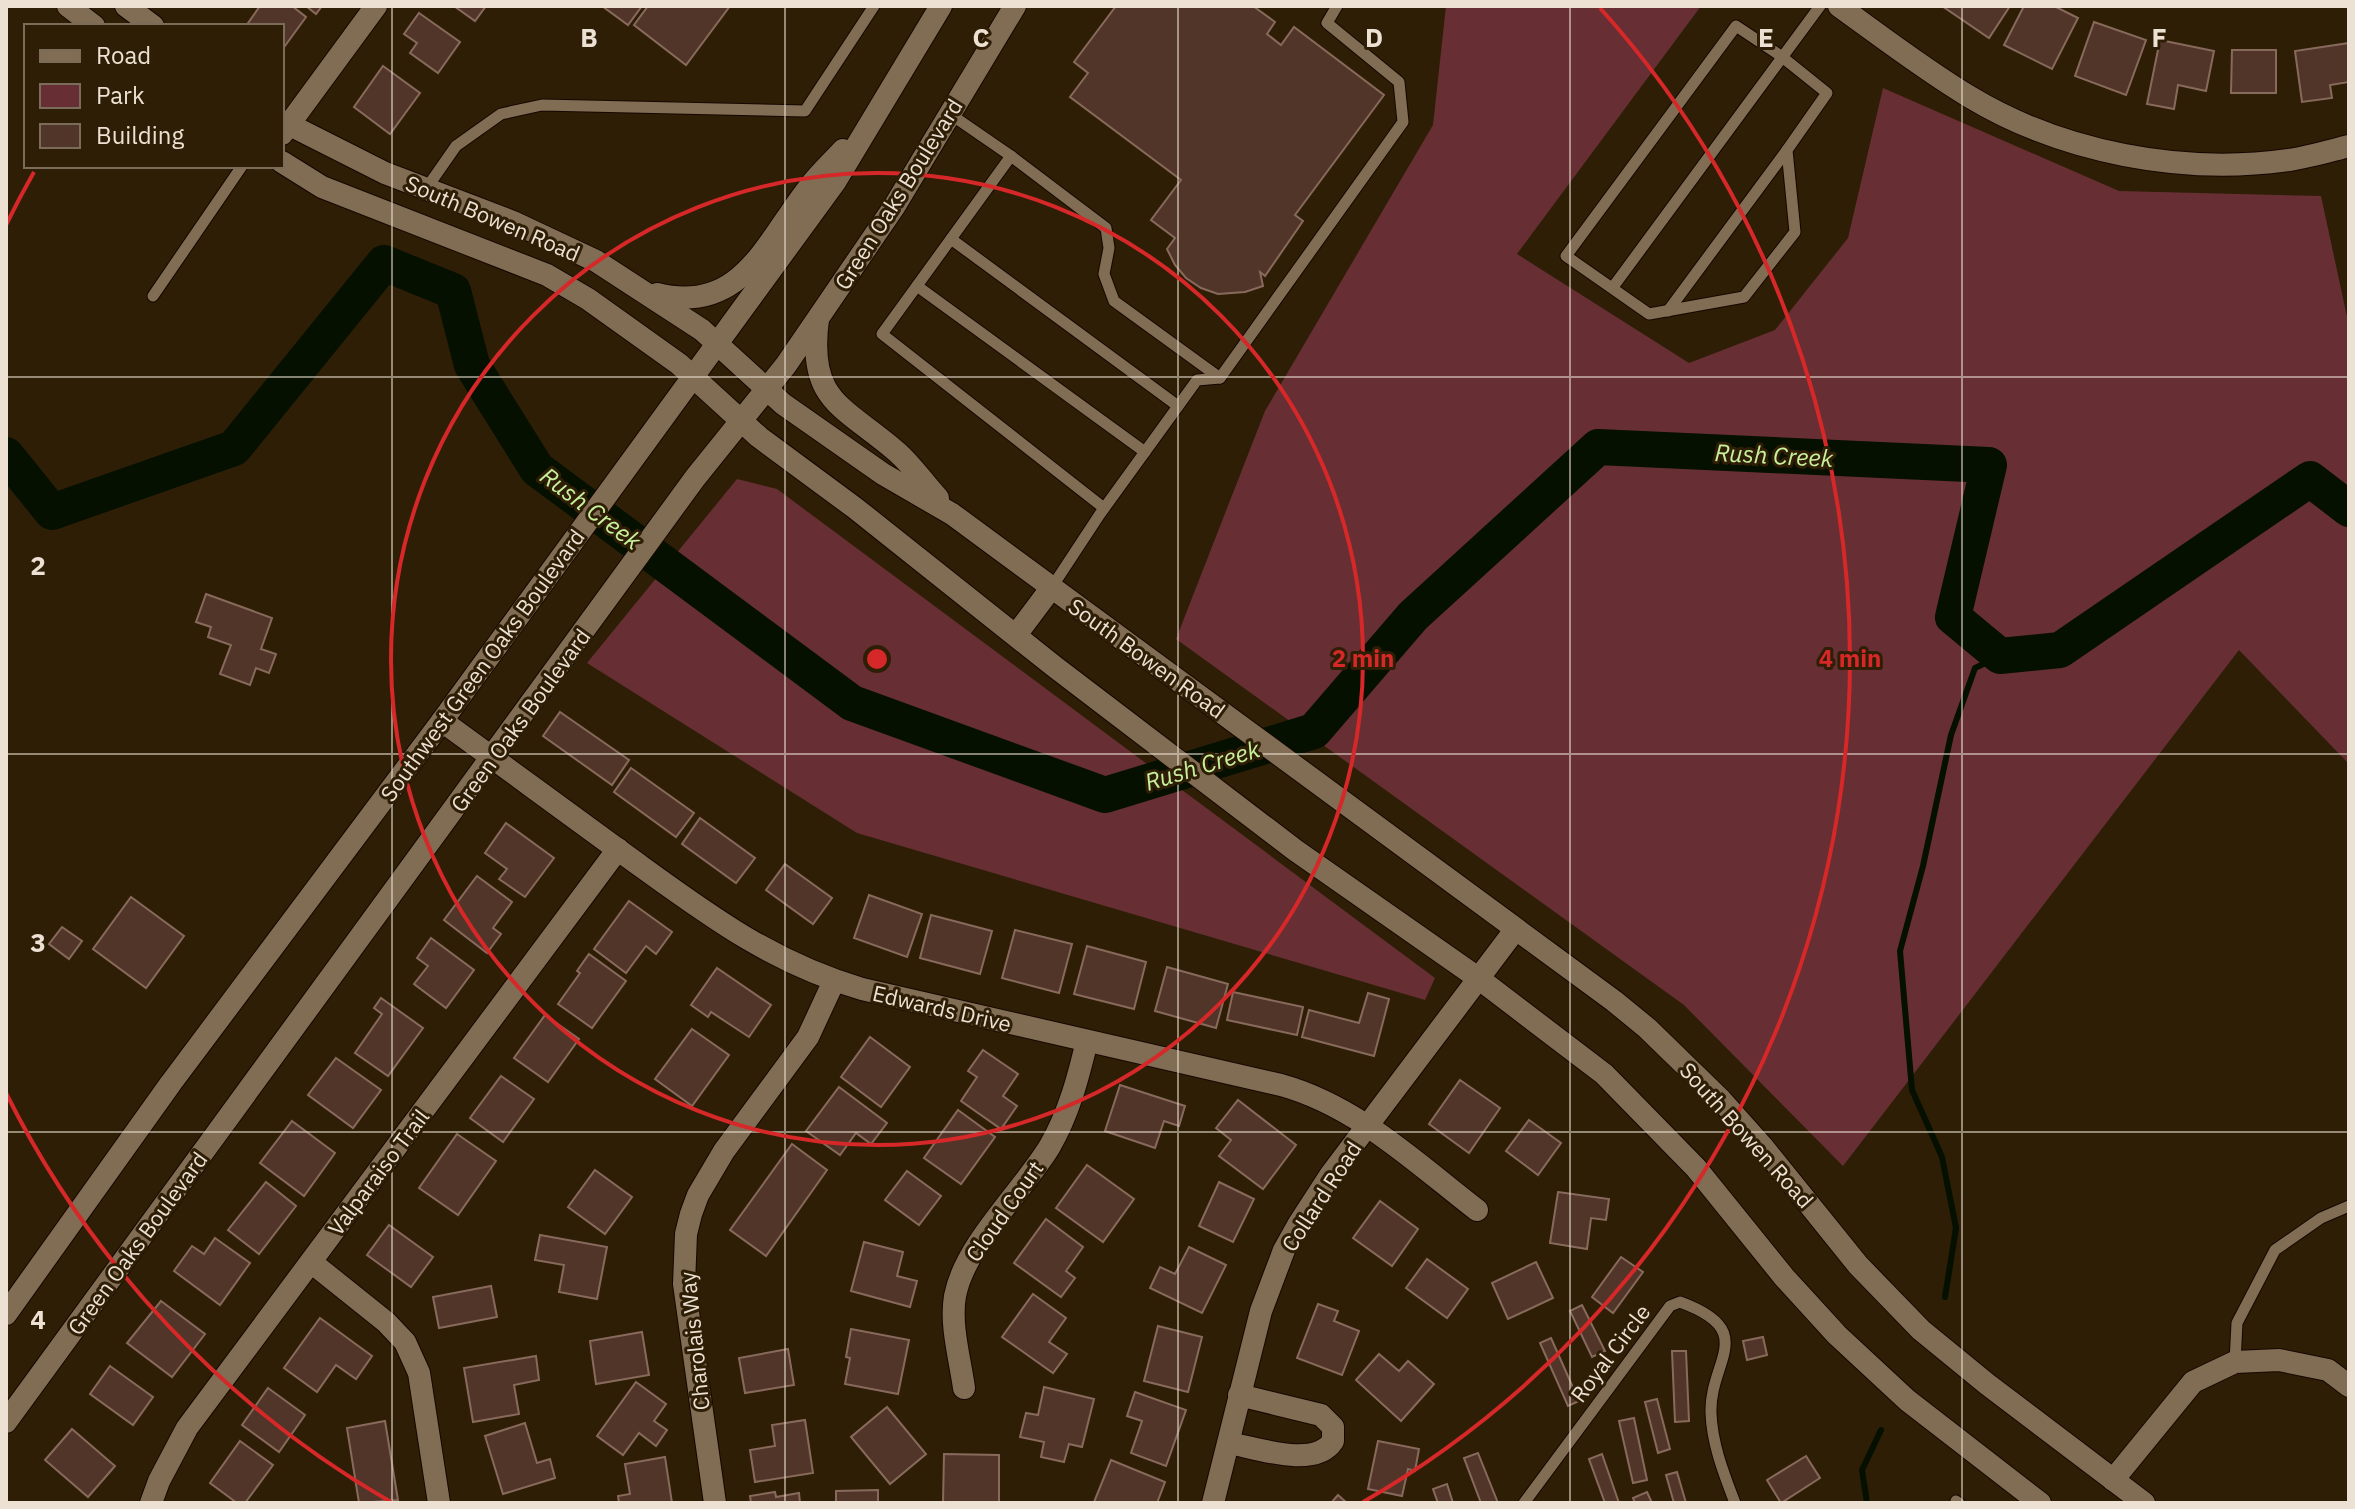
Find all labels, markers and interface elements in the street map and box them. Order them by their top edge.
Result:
text: B [580,20,598,54]
text: C [973,20,990,54]
text: D [1365,20,1383,54]
text: E [1758,20,1774,54]
text: F [2151,20,2167,54]
legend [24,24,284,168]
text: Road [96,39,151,71]
text: Park [96,79,145,111]
street label: Green Oaks Boulevard [827,93,969,295]
text: Building [96,119,184,151]
street label: South Bowen Road [401,168,585,268]
water label: Rush Creek [1714,436,1835,474]
water label: Rush Creek [534,460,648,557]
street label: Southwest Green Oaks Boulevard [374,524,590,806]
text: 2 [30,548,46,582]
street label: South Bowen Road [1063,591,1231,725]
street label: Green Oaks Boulevard [445,623,595,817]
text: 2 min [1332,642,1394,674]
text: 4 min [1819,642,1881,674]
centre of rings [863,645,891,673]
water label: Rush Creek [1141,732,1264,798]
text: 3 [30,925,46,959]
street label: Edwards Drive [870,978,1014,1038]
street label: South Bowen Road [1674,1056,1820,1214]
street label: Valparaiso Trail [321,1103,435,1241]
street label: Collard Road [1275,1135,1367,1257]
street label: Green Oaks Boulevard [61,1146,213,1340]
street label: Cloud Court [959,1155,1049,1267]
street label: Charolais Way [672,1270,716,1412]
street label: Royal Circle [1564,1298,1656,1408]
text: 4 [30,1302,46,1336]

